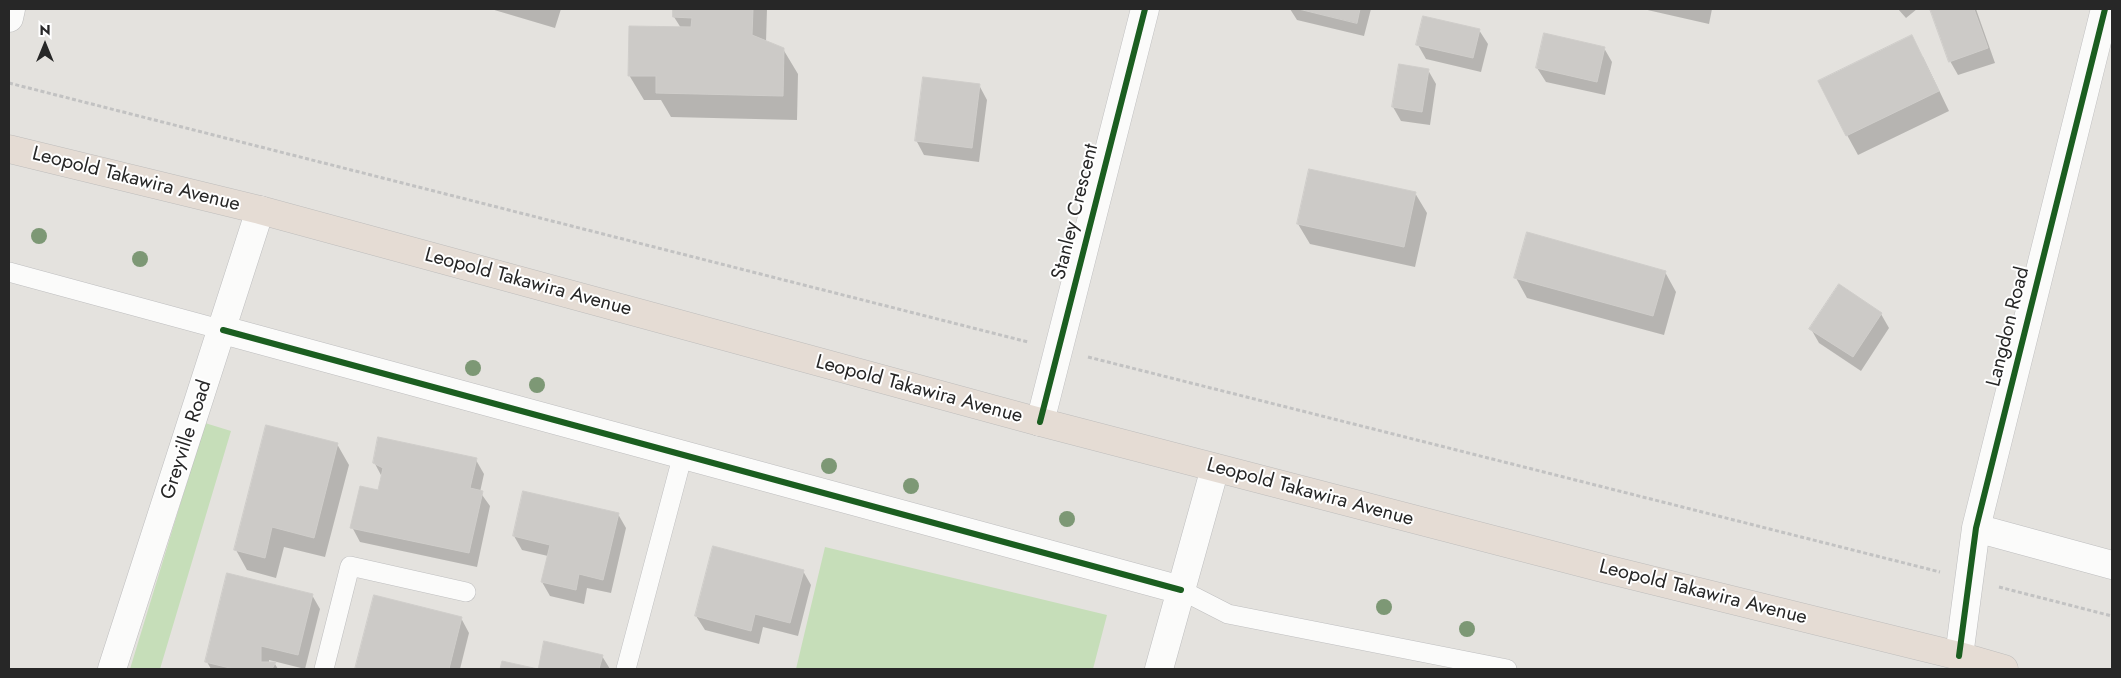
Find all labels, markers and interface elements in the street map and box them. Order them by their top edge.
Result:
north arrow [20,20,70,70]
text: N [39,20,51,40]
street label: Stanley Crescent [1048,142,1104,282]
street label: Leopold Takawira Avenue [30,143,242,217]
street label: Leopold Takawira Avenue [422,244,634,322]
street label: Langdon Road [1983,265,2035,389]
street label: Leopold Takawira Avenue [813,351,1025,429]
street label: Greyville Road [156,377,218,503]
street label: Leopold Takawira Avenue [1204,454,1416,532]
street label: Leopold Takawira Avenue [1597,556,1809,630]

